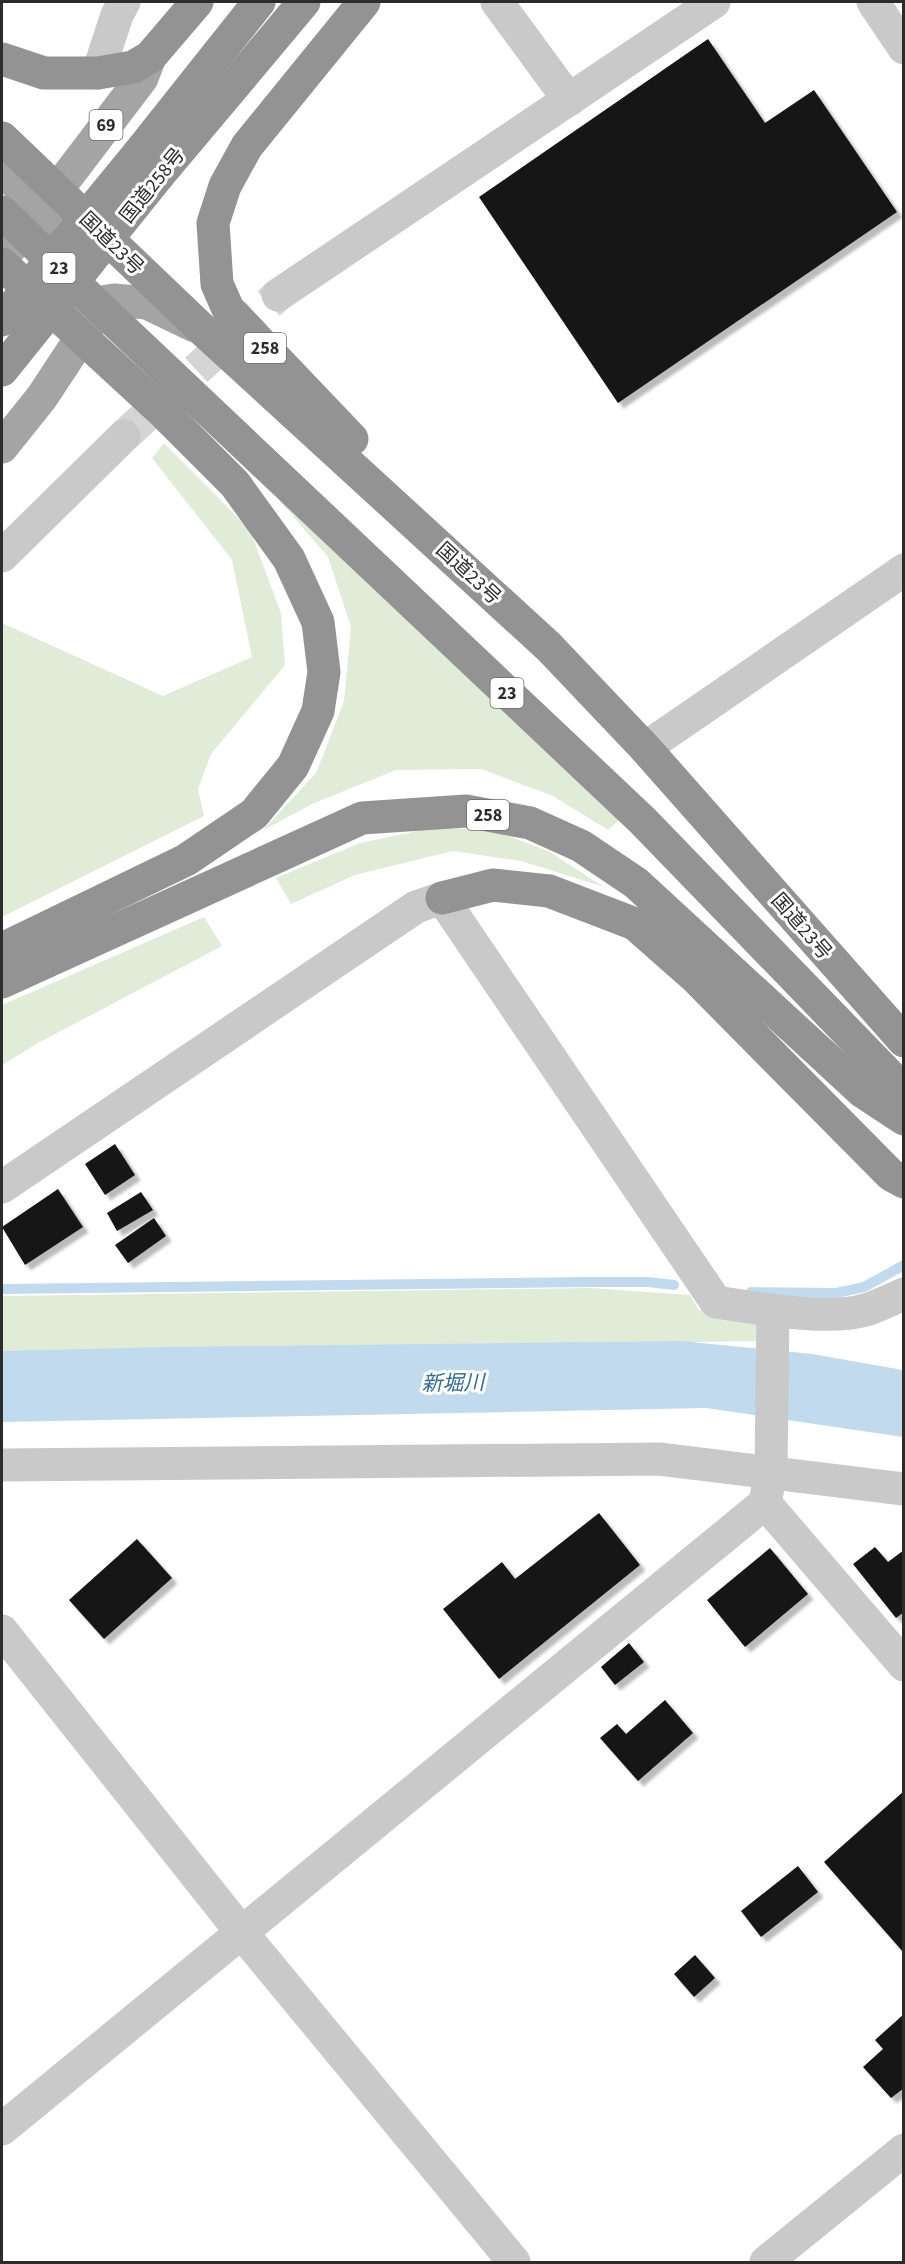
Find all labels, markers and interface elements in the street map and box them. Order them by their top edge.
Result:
road number: 69 [90,110,122,140]
street label: 国道258号 [114,142,192,229]
street label: 国道23号 [73,206,150,282]
road number: 23 [42,253,76,283]
road number: 258 [244,333,286,363]
street label: 国道23号 [430,536,507,611]
road number: 23 [490,678,524,708]
road number: 258 [467,800,509,830]
street label: 国道23号 [764,887,838,966]
water label: 新堀川 [421,1367,487,1399]

